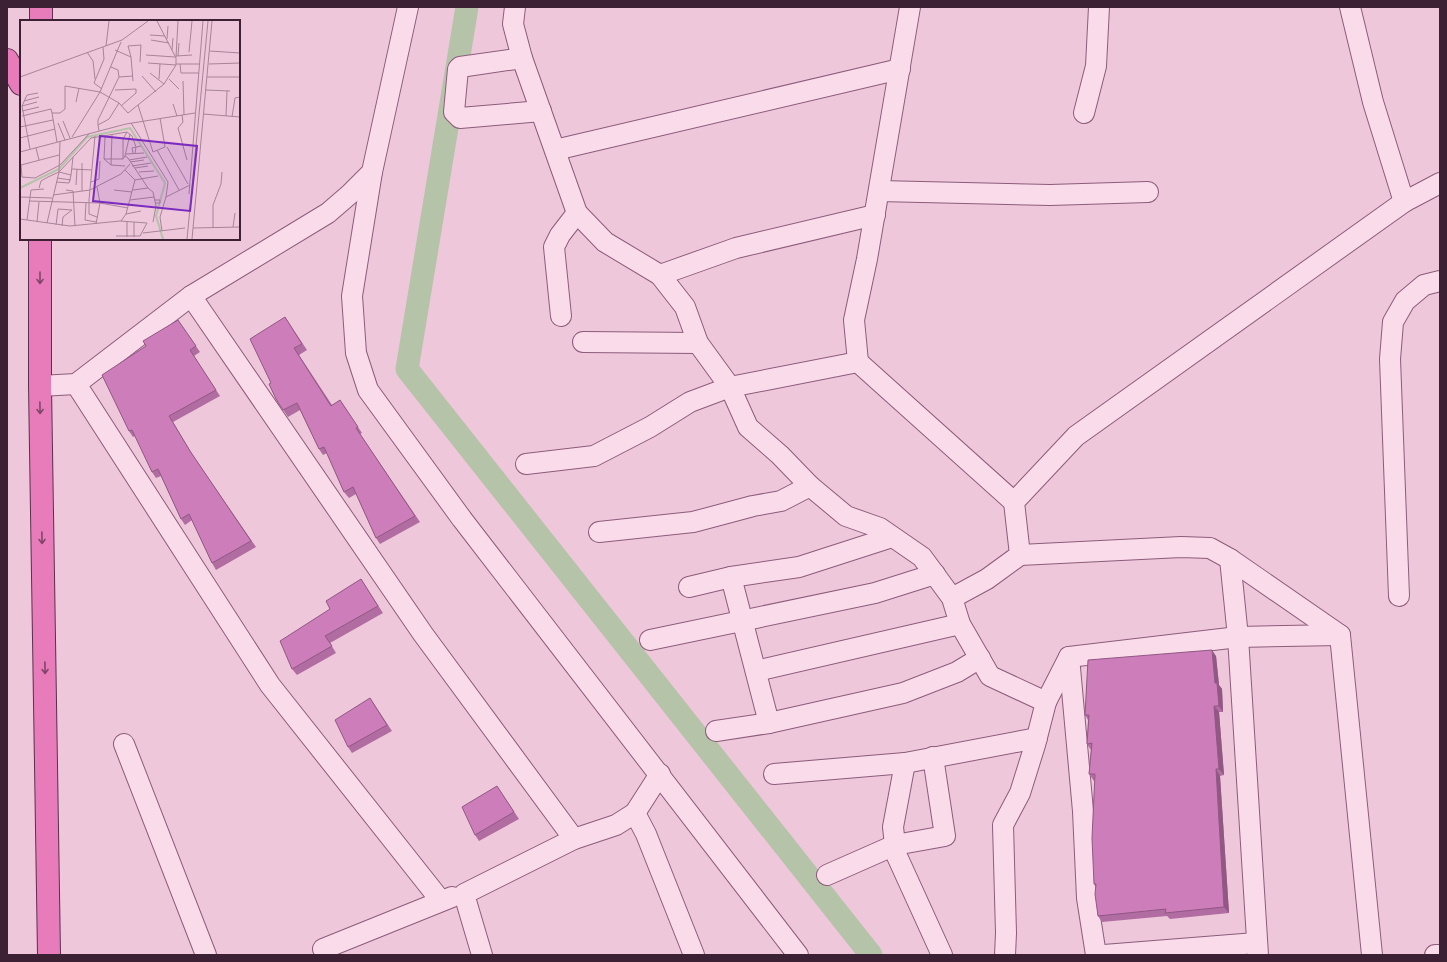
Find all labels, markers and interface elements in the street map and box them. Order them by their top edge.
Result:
inset map [20,20,240,240]
one-way arrow [36,271,44,284]
one-way arrow [36,401,44,414]
one-way arrow [38,531,46,544]
one-way arrow [41,661,48,674]

